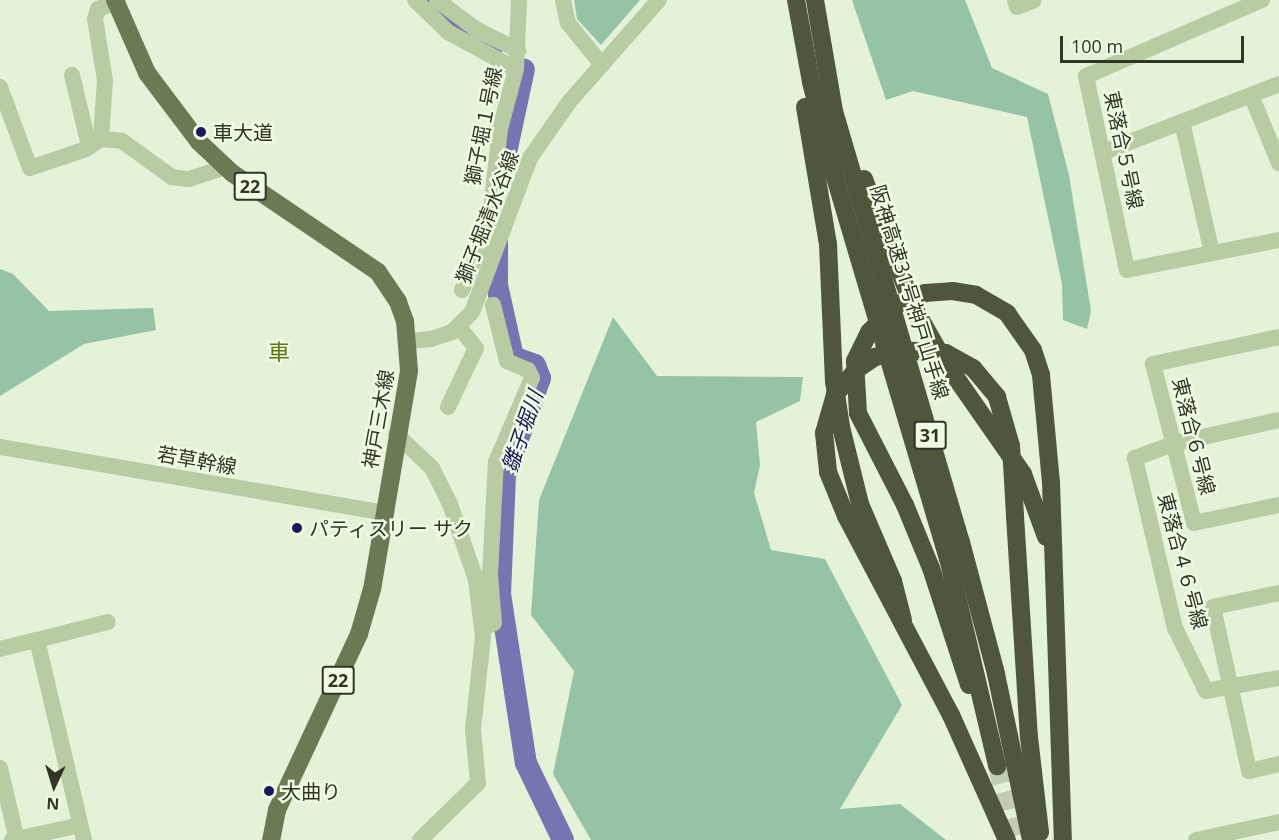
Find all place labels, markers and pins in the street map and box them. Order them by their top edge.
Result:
place label: 車大道 [213,120,273,144]
marker: 車大道 [194,125,208,139]
place label: パティスリー サク [309,516,474,540]
marker: パティスリー サク [290,521,304,535]
place label: 大曲り [281,779,341,803]
marker: 大曲り [262,784,276,798]

